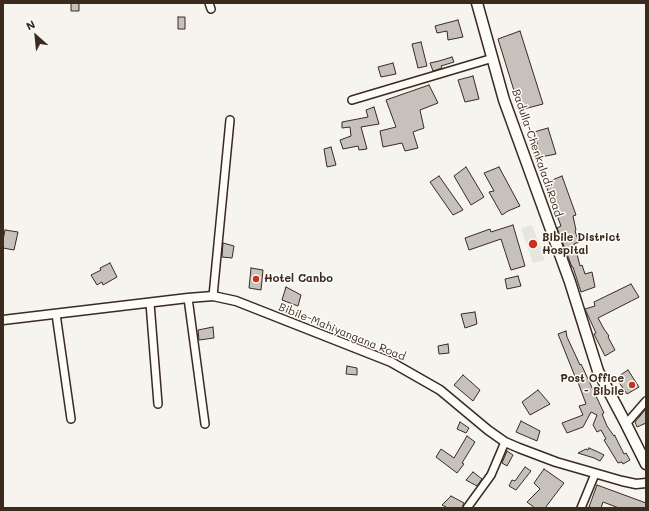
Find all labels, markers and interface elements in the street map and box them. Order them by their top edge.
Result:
north arrow [16,16,56,56]
text: N [23,16,37,33]
street label: Badulla-Chenkaladi Road [509,87,565,219]
place label: Bibile District Hospital [542,231,620,257]
marker: Bibile District Hospital [527,238,539,250]
place label: Hotel Canbo [264,272,333,286]
marker: Hotel Canbo [251,274,261,284]
street label: Bibile-Mahiyangana Road [277,300,407,364]
place label: Post Office - Bibile [560,372,624,398]
marker: Post Office - Bibile [627,380,637,390]

